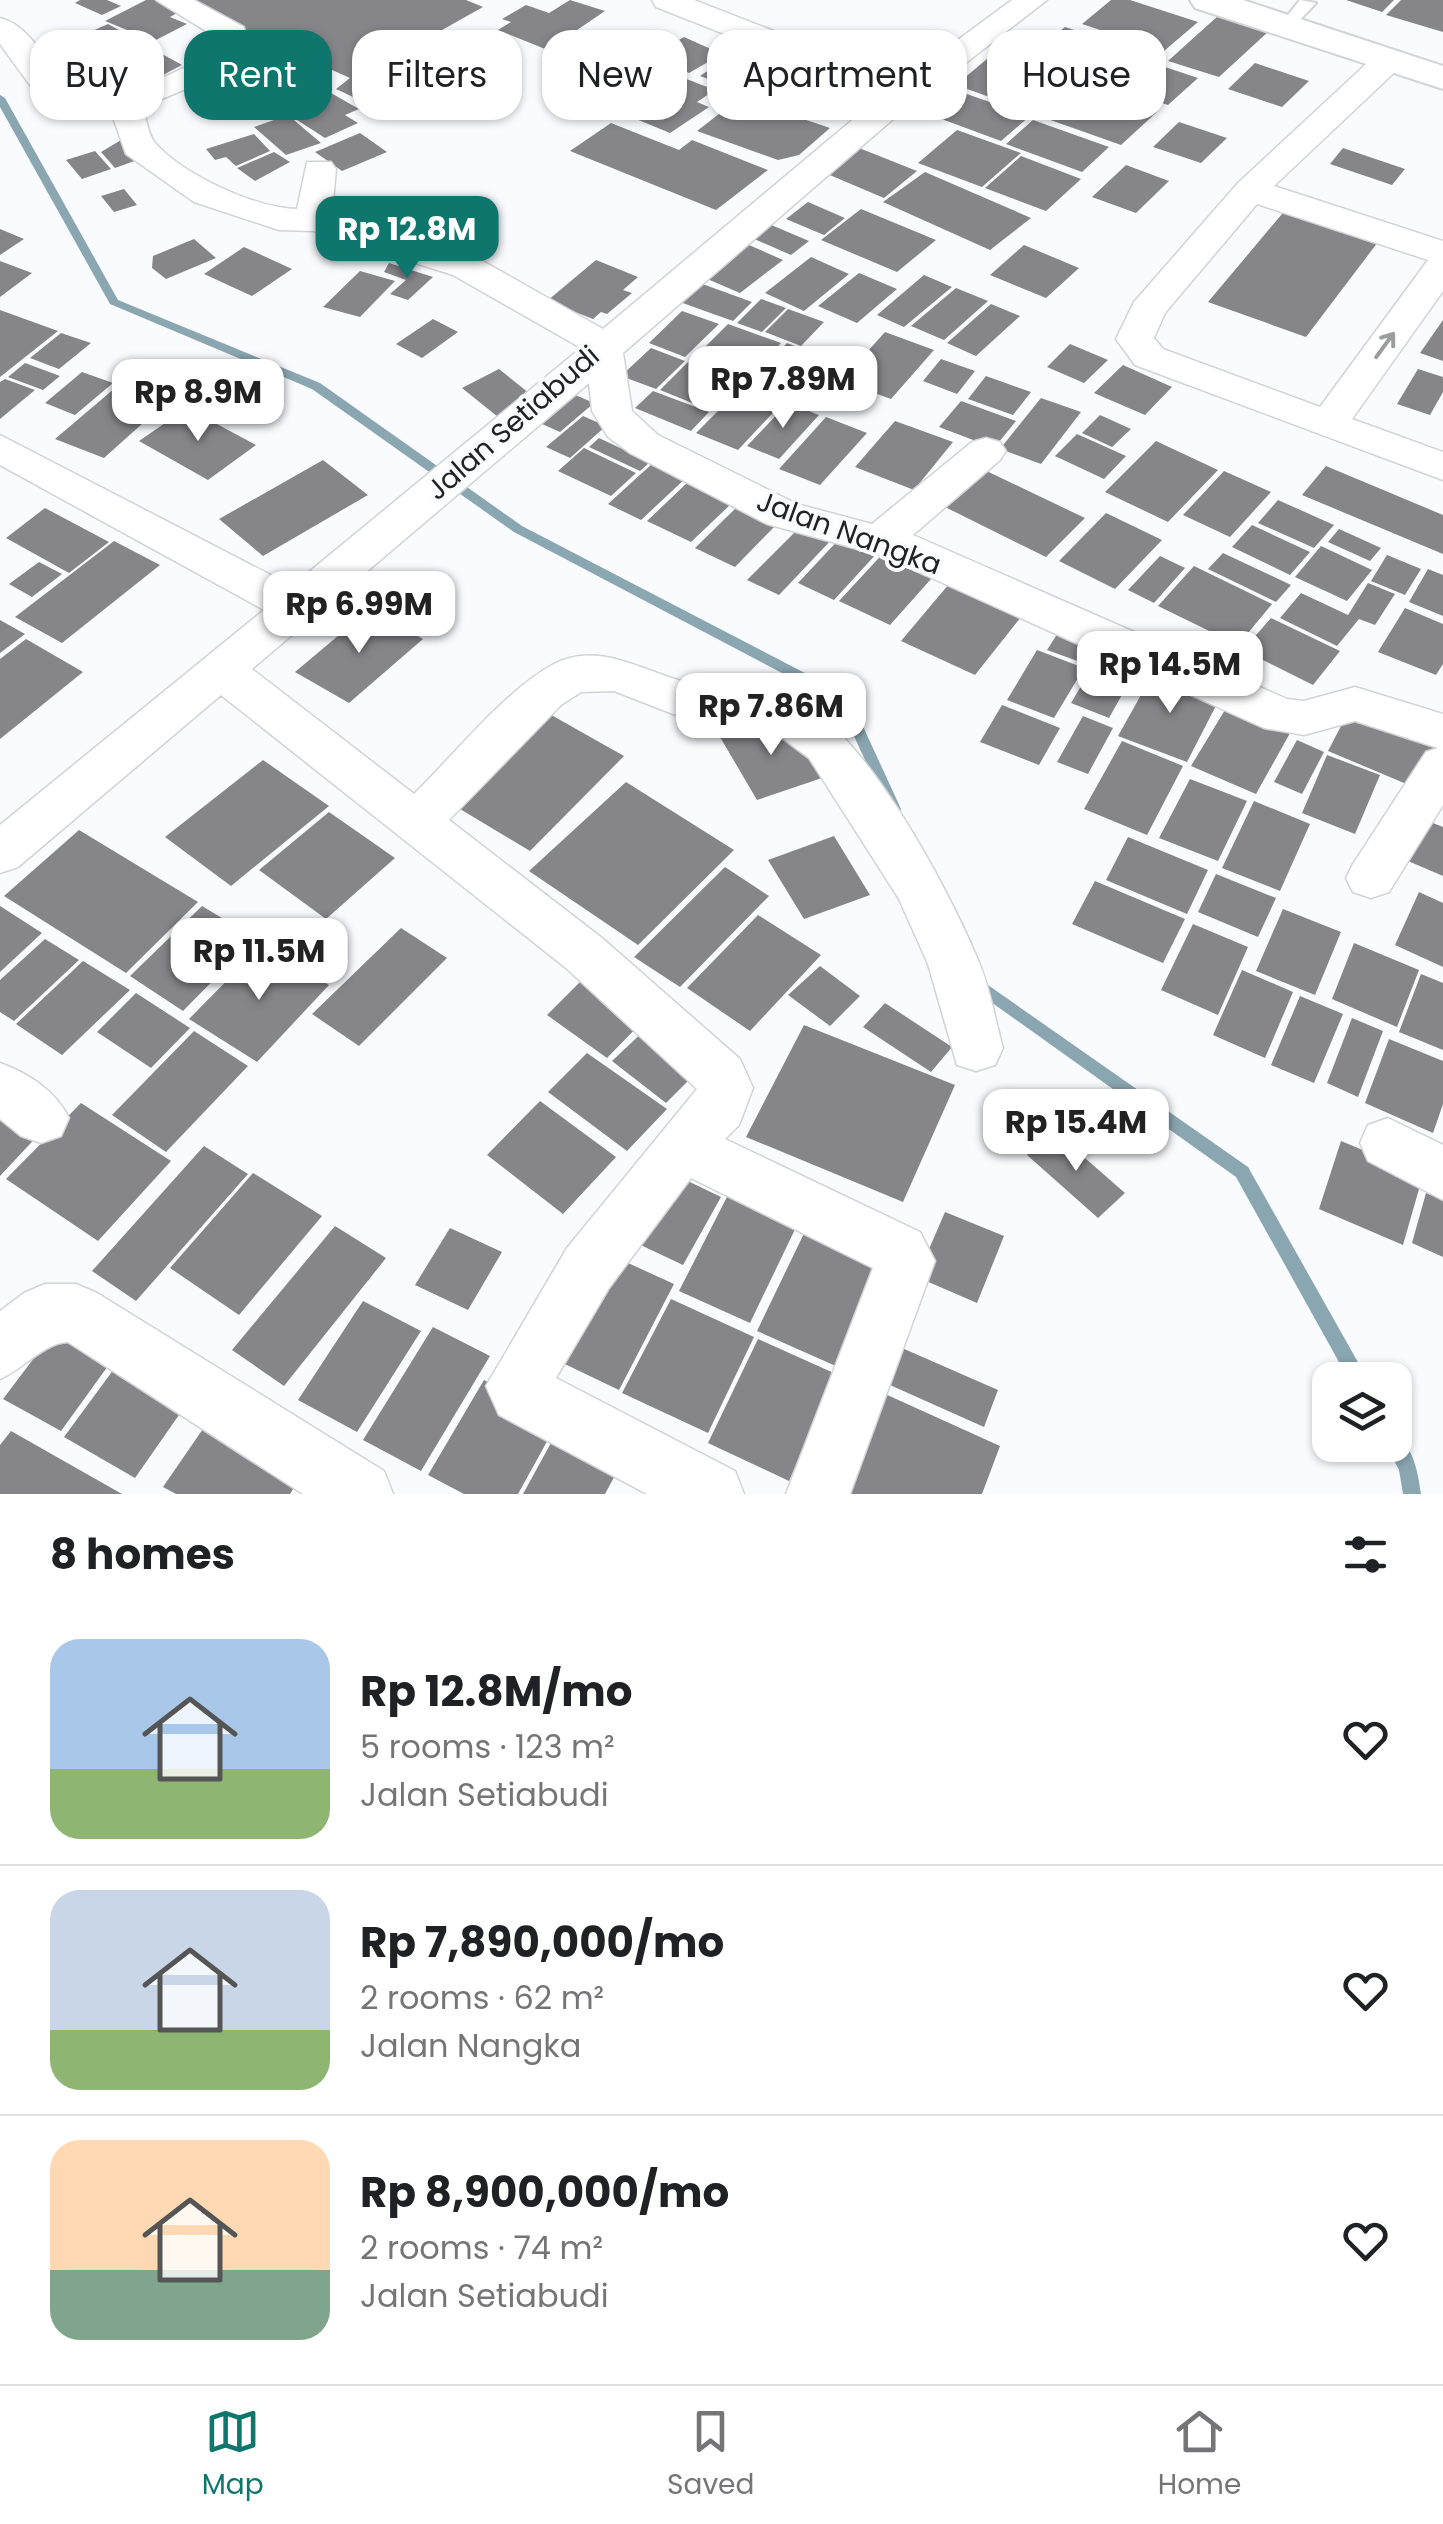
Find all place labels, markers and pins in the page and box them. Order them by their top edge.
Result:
pin: Rp 12.8M [304,196,510,281]
pin: Rp 7.89M [680,346,886,431]
pin: Rp 8.9M [106,359,290,444]
pin: Rp 6.99M [256,571,462,656]
pin: Rp 14.5M [1067,631,1273,716]
pin: Rp 7.86M [668,673,874,758]
pin: Rp 11.5M [156,918,362,1003]
pin: Rp 15.4M [973,1089,1179,1174]

